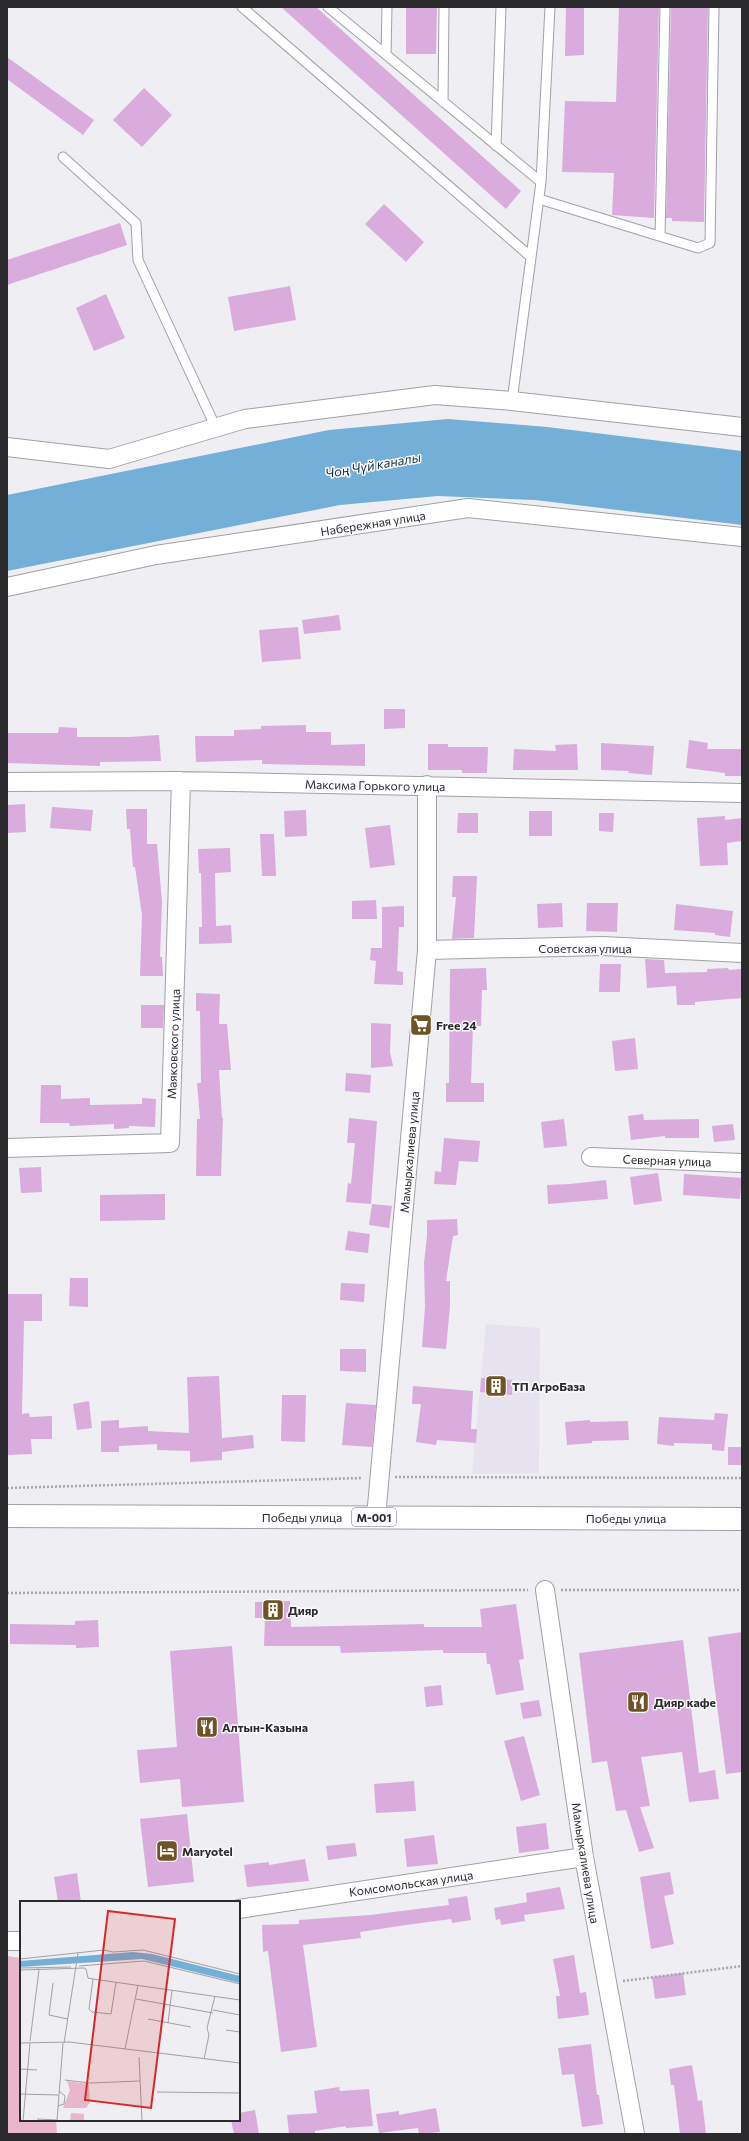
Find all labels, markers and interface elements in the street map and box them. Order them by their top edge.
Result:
water label: Чоң Чүй каналы [324,449,423,481]
street label: Набережная улица [319,508,427,538]
street label: Максима Горького улица [305,777,445,793]
street label: Советская улица [538,941,632,955]
street label: Маяковского улица [164,989,182,1099]
supermarket icon: Free 24 [408,1012,434,1038]
place label: Free 24 [436,1018,477,1032]
street label: Мамыркалиева улица [397,1090,421,1214]
street label: Северная улица [622,1151,712,1169]
building icon: ТП АгроБаза [483,1373,509,1399]
place label: ТП АгроБаза [512,1379,585,1393]
road number: М-001 [352,1508,396,1526]
street label: Победы улица [262,1510,342,1524]
street label: Победы улица [586,1511,666,1525]
building icon: Дияр [260,1597,286,1623]
place label: Дияр [288,1603,318,1617]
restaurant icon: Дияр кафе [625,1689,651,1715]
place label: Дияр кафе [654,1695,716,1709]
restaurant icon: Алтын-Казына [194,1714,220,1740]
place label: Алтын-Казына [222,1720,308,1734]
street label: Мамыркалиева улица [570,1801,602,1925]
hotel icon: Maryotel [154,1838,180,1864]
place label: Maryotel [182,1844,233,1858]
street label: Комсомольская улица [348,1867,474,1899]
inset map [20,1901,240,2121]

